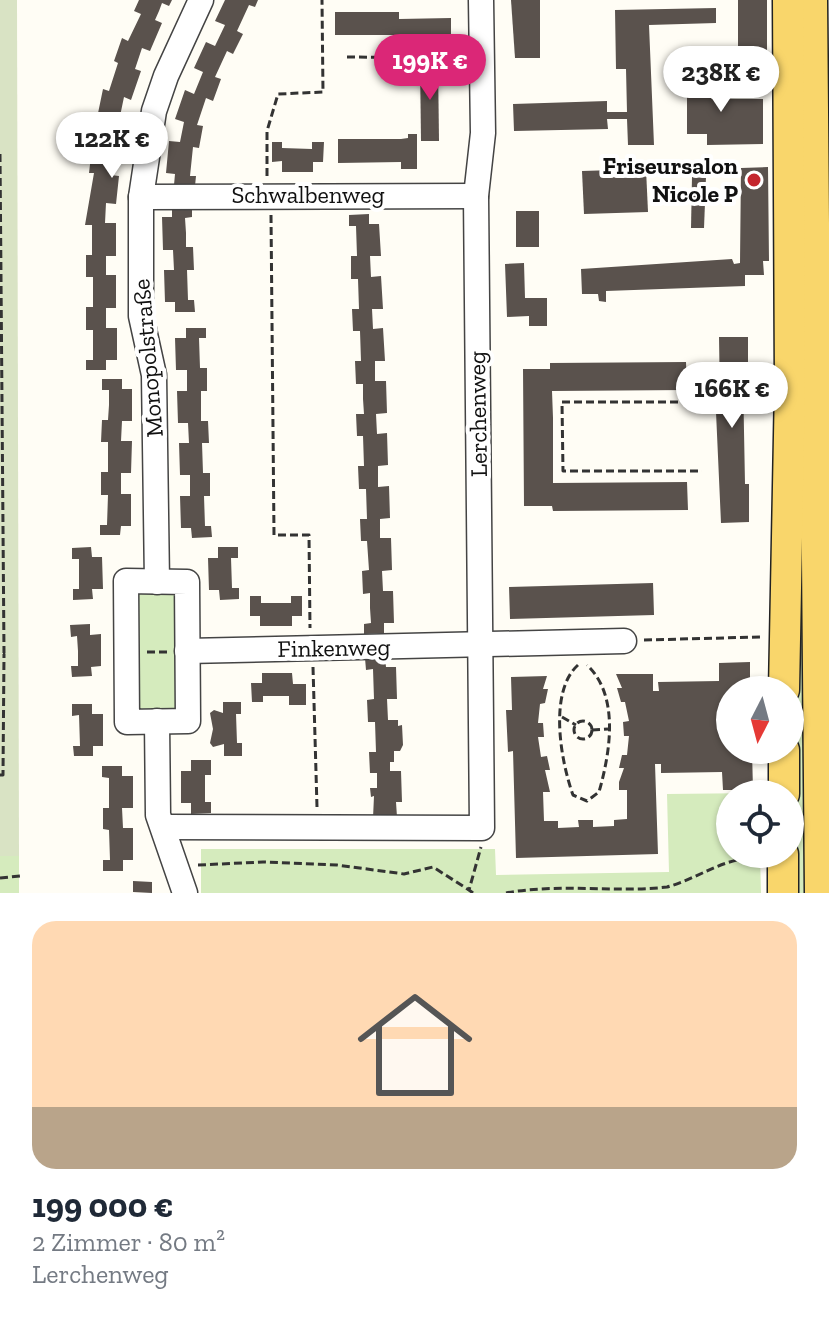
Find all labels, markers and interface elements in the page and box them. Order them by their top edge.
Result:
pin: 199K € [365,34,495,102]
text: 199K € [392,44,468,76]
pin: 238K € [656,46,786,114]
text: 238K € [681,56,761,88]
pin: 122K € [47,112,177,180]
text: 122K € [74,122,150,154]
place label: Friseursalon Nicole P [603,151,739,208]
marker: Friseursalon Nicole P [745,171,763,189]
street label: Schwalbenweg [231,180,385,209]
street label: Monopolstraße [126,278,169,438]
street label: Lerchenweg [462,351,493,477]
pin: 166K € [667,362,797,430]
text: 166K € [694,372,770,404]
street label: Finkenweg [277,632,391,663]
north arrow [716,676,804,764]
map controls [716,676,804,868]
button: locate [716,780,804,868]
icon: home [343,973,487,1117]
text: 199 000 € [32,1185,174,1226]
text: 2 Zimmer · 80 m² [32,1226,225,1258]
text: Lerchenweg [32,1258,169,1290]

